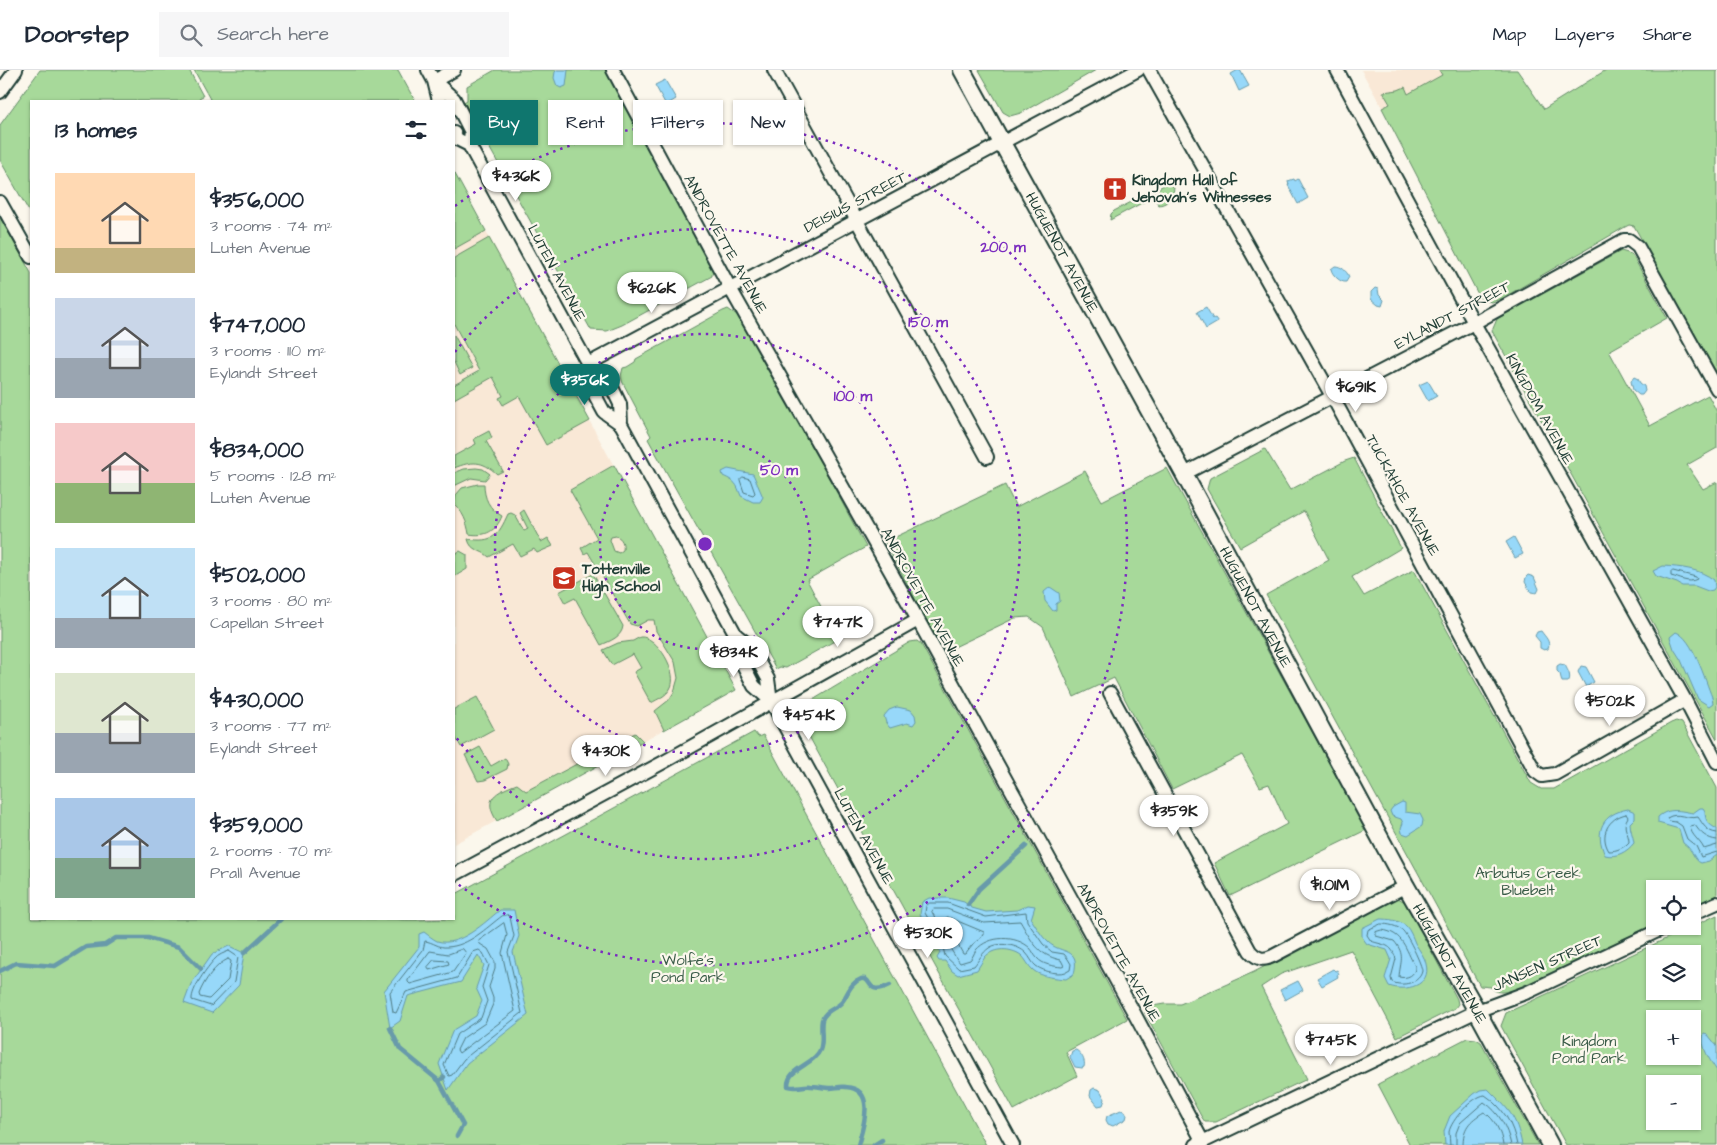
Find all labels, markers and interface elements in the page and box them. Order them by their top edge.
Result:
search box [159,12,509,57]
text: Doorstep [25,18,129,52]
icon: search [177,21,205,49]
text: Search here [217,21,329,48]
text: Map [1492,22,1526,47]
text: Layers [1554,22,1615,47]
text: Share [1643,22,1692,47]
chip: Buy [470,100,538,145]
chip: Rent [548,100,623,145]
chip: Filters [633,100,723,145]
chip: New [733,100,804,145]
text: 13 homes [55,116,137,145]
icon: filters [402,116,430,144]
pin: $436K [481,160,551,202]
text: $436K [492,165,540,187]
street label: DEISIUS STREET [800,166,911,238]
place label: Kingdom Hall of Jehovah's Witnesses [1131,170,1272,208]
street label: ANDROVETTE AVENUE [679,171,773,318]
church icon: Kingdom Hall of Jehovah's Witnesses [1102,176,1128,202]
text: $356,000 [210,186,304,215]
street label: HUGUENOT AVENUE [1020,188,1103,317]
icon: home [95,193,155,253]
text: 3 rooms · 74 m² [210,215,333,237]
street label: LUTEN AVENUE [522,221,591,326]
text: Luten Avenue [210,237,311,259]
text: 200 m [979,237,1026,258]
pin: $626K [617,272,687,314]
street label: EYLANDT STREET [1391,276,1514,355]
text: $626K [628,277,676,299]
text: $747,000 [210,311,305,340]
text: 150 m [908,312,948,333]
icon: home [95,318,155,378]
text: 3 rooms · 110 m² [210,340,326,362]
street label: KINGDOM AVENUE [1500,350,1579,469]
text: Eylandt Street [210,362,317,384]
pin: $356K [550,364,620,406]
text: $356K [561,369,609,391]
pin: $691K [1321,370,1391,413]
text: $691K [1336,376,1376,398]
text: 100 m [834,386,873,407]
street label: TUCKAHOE AVENUE [1360,431,1445,560]
text: $834,000 [210,436,304,465]
icon: home [95,443,155,503]
text: 50 m [760,460,798,481]
text: 5 rooms · 128 m² [210,465,337,487]
text: Luten Avenue [210,487,311,509]
street label: ANDROVETTE AVENUE [876,524,970,671]
centre of rings [696,535,714,553]
street label: HUGUENOT AVENUE [1214,543,1296,672]
place label: Tottenville High School [581,559,661,599]
text: $502,000 [210,561,305,590]
school or university icon: Tottenville High School [551,565,577,591]
icon: home [95,568,155,628]
text: 3 rooms · 80 m² [210,590,332,612]
pin: $747K [803,606,873,648]
text: $747K [813,611,863,633]
text: Capellan Street [210,612,324,634]
pin: $834K [699,636,769,678]
text: $834K [710,641,758,663]
pin: $502K [1575,684,1645,727]
text: $430,000 [210,686,303,715]
text: $502K [1585,690,1635,712]
icon: home [95,693,155,753]
pin: $454K [774,698,844,741]
text: $454K [783,704,835,726]
text: 3 rooms · 77 m² [210,715,331,737]
pin: $430K [571,734,641,777]
text: Eylandt Street [210,737,317,759]
text: $430K [582,740,630,762]
street label: LUTEN AVENUE [828,784,899,888]
pin: $359K [1139,794,1209,837]
text: $359K [1150,800,1198,822]
text: $359,000 [210,811,303,840]
icon: home [95,818,155,878]
text: 2 rooms · 70 m² [210,840,333,862]
text: Prall Avenue [210,862,301,884]
park label: Arbutus Creek Bluebelt [1475,863,1581,901]
pin: $1.01M [1289,868,1371,911]
text: $1.01M [1311,874,1349,896]
street label: ANDROVETTE AVENUE [1072,879,1166,1026]
map controls [1646,880,1701,1130]
button: locate [1646,880,1701,935]
street label: HUGUENOT AVENUE [1407,900,1492,1027]
pin: $530K [893,916,963,959]
text: $530K [904,922,952,944]
street label: JANSEN STREET [1489,930,1606,997]
button: layers [1646,945,1701,1000]
park label: Wolfe's Pond Park [651,950,725,988]
button: + [1646,1010,1701,1065]
pin: $745K [1296,1024,1366,1066]
text: $745K [1306,1029,1356,1051]
park label: Kingdom Pond Park [1552,1031,1626,1069]
button: − [1646,1075,1701,1130]

